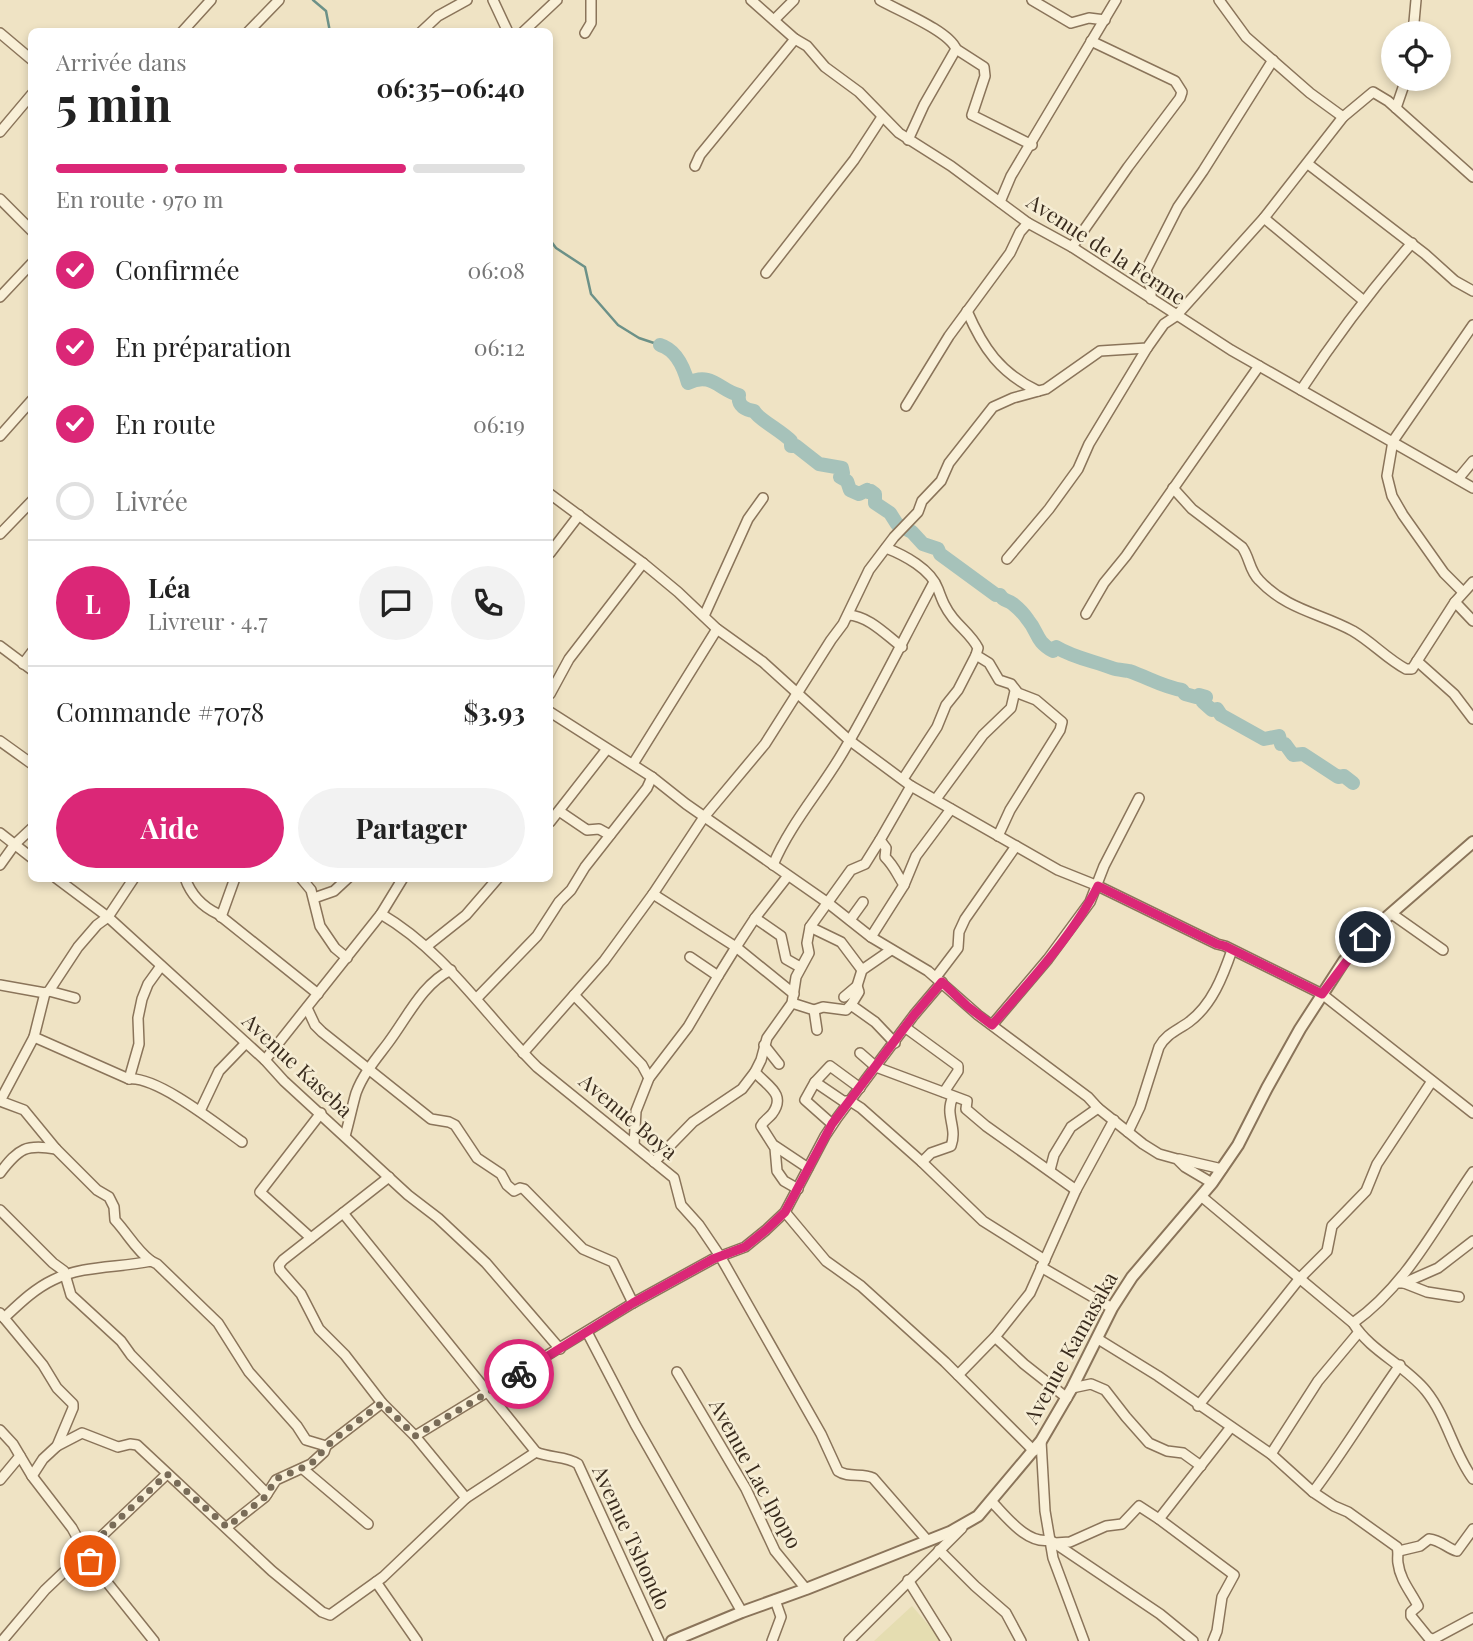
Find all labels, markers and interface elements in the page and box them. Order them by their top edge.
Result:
map controls [1381,21,1451,91]
button: locate [1381,21,1451,91]
text: Arrivée dans [56,46,187,77]
text: 06:35–06:40 [376,70,525,105]
text: 5 min [56,72,171,134]
text: En route · 970 m [56,183,224,214]
street label: Avenue de la Ferme [1021,186,1192,310]
icon: check [56,251,94,289]
text: Confirmée [115,252,240,287]
text: 06:08 [467,254,525,285]
icon: check [56,328,94,366]
text: En préparation [115,329,291,364]
text: 06:12 [474,331,525,362]
icon: check [56,405,94,443]
text: En route [115,406,216,441]
text: 06:19 [473,408,525,439]
text: Livrée [115,483,188,518]
button: chat [359,566,433,640]
button: phone [451,566,525,640]
text: Léa [148,570,190,605]
text: L [85,586,101,621]
text: Livreur · 4.7 [148,605,268,636]
text: Commande #7078 [56,694,264,729]
text: $3.93 [464,694,525,729]
button: Aide [56,788,284,868]
button: Partager [298,788,525,868]
pin [1335,907,1395,967]
icon: home [1346,918,1384,956]
street label: Avenue Kaseba [237,1006,360,1123]
street label: Avenue Boya [574,1066,685,1165]
street label: Avenue Kamasaka [1015,1266,1123,1429]
courier [484,1339,554,1409]
icon: bike [500,1355,538,1393]
street label: Avenue Lac Ipopo [704,1392,809,1553]
street label: Avenue Tshondo [587,1459,679,1614]
pin [60,1531,120,1591]
icon: bag [71,1542,109,1580]

